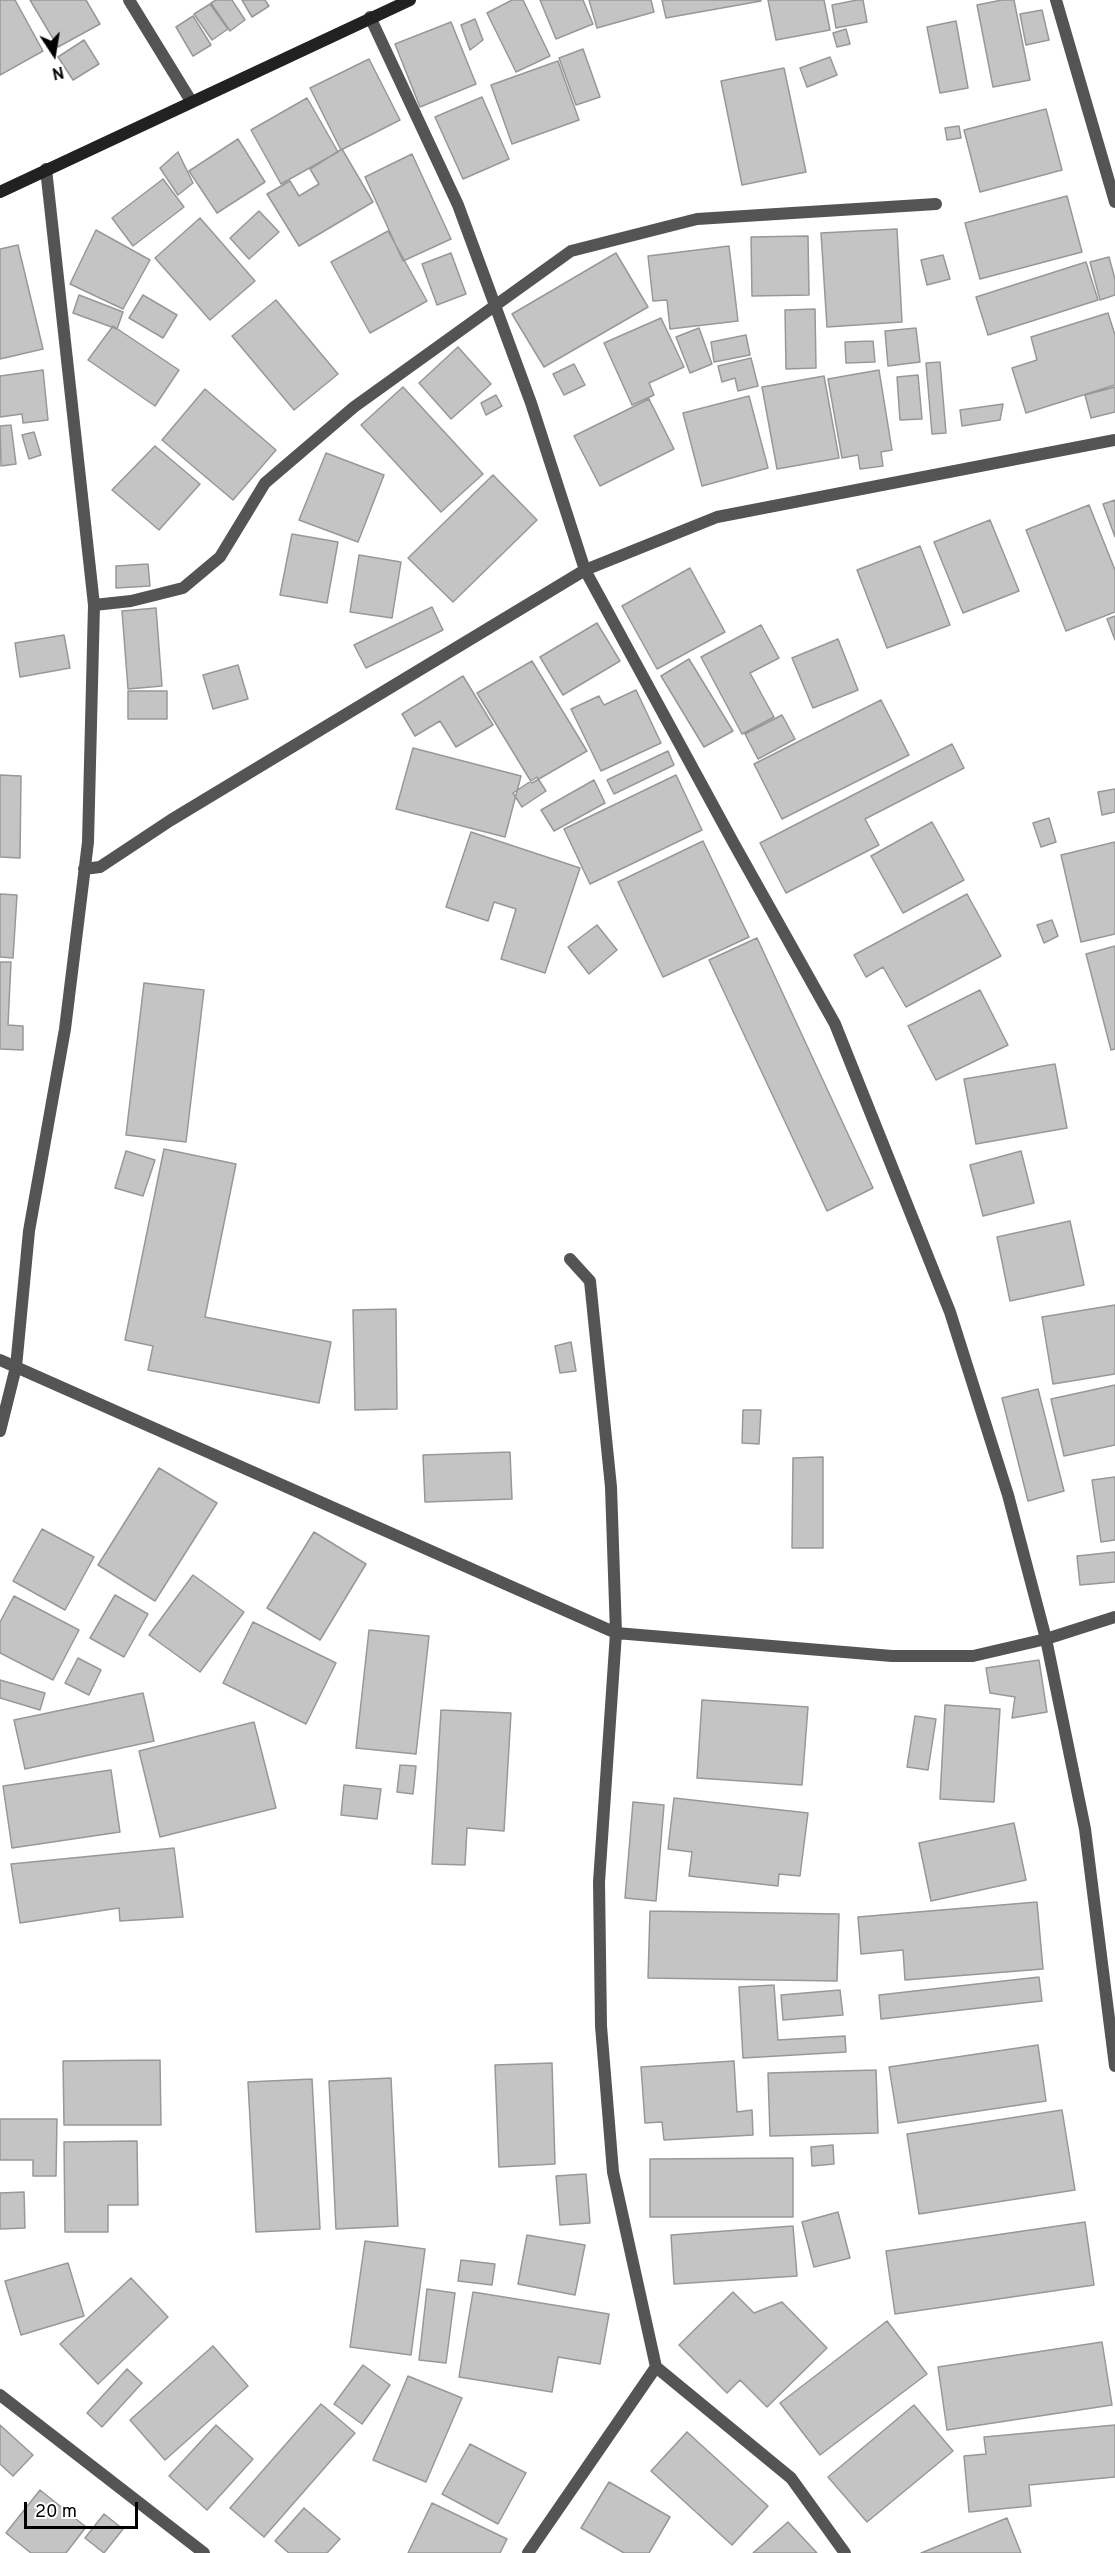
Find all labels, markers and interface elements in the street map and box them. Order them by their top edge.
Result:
north arrow [24,24,84,84]
text: N [50,61,65,83]
scale bar [27,2490,141,2528]
text: 20 m [35,2501,77,2524]

